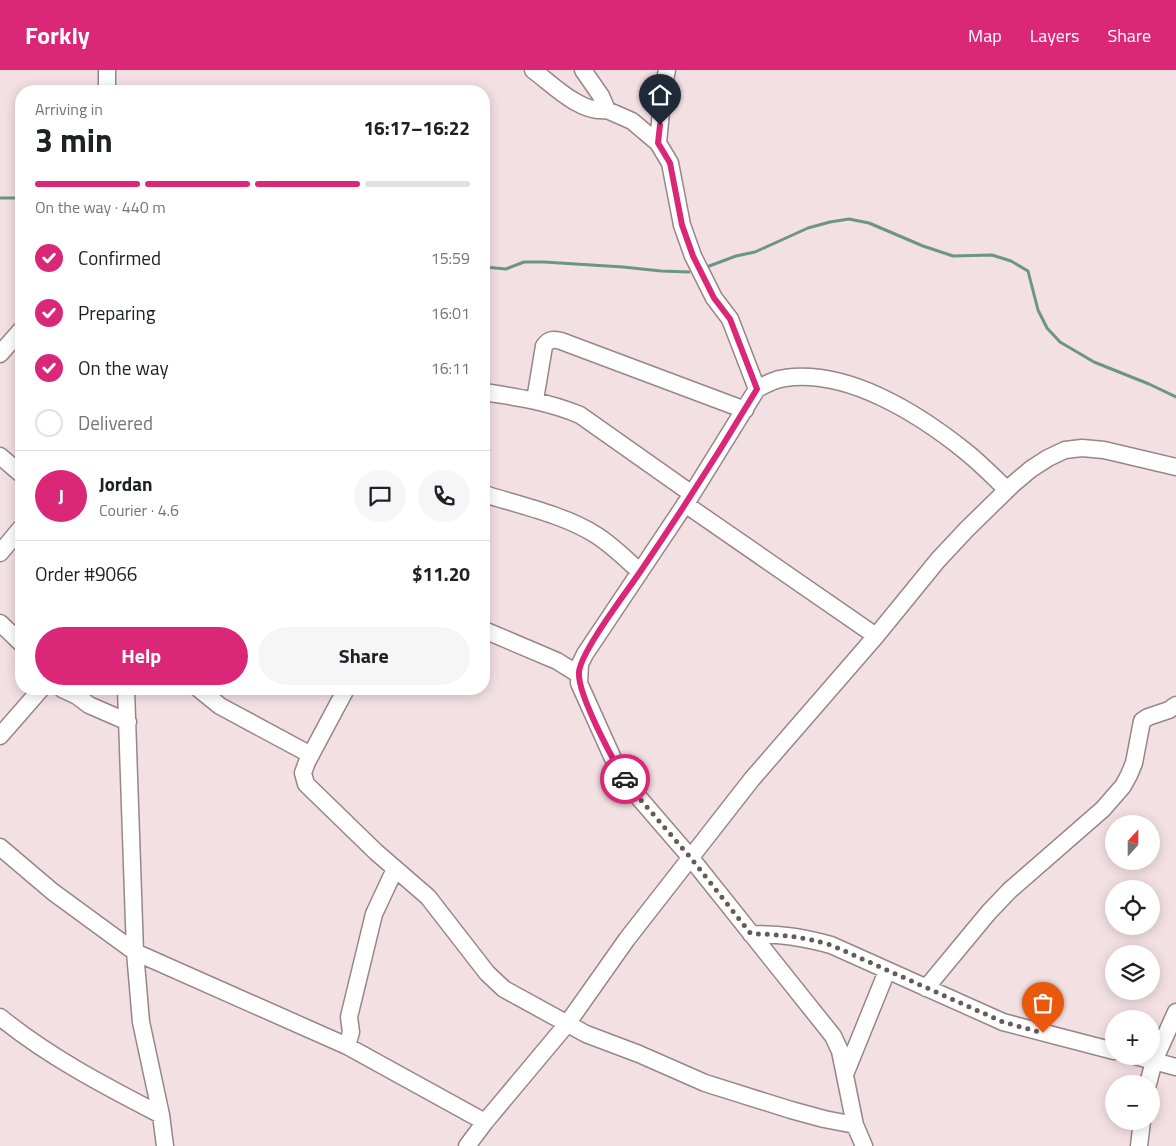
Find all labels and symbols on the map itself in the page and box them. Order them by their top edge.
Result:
pin [639,74,681,125]
courier [600,754,650,804]
north arrow [1105,815,1160,870]
pin [1022,982,1064,1033]

